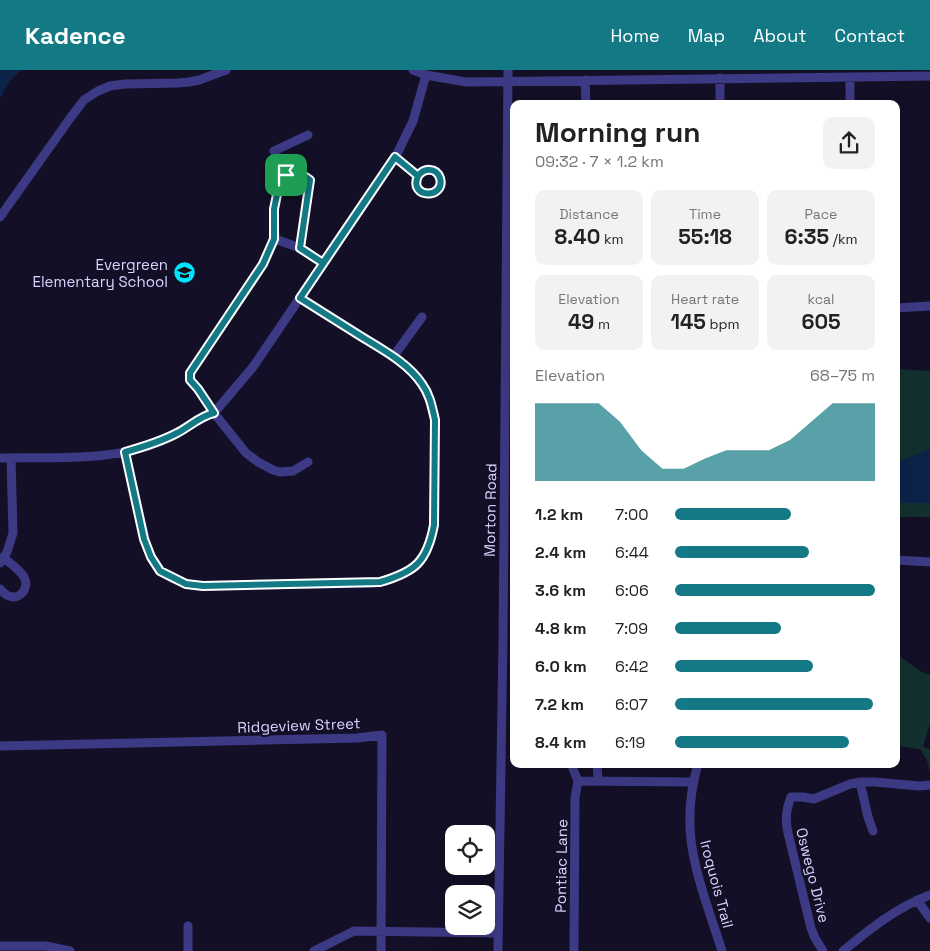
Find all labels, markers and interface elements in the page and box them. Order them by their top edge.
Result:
text: Kadence [25,20,126,51]
text: Home [611,24,660,47]
text: Map [688,24,725,47]
text: About [753,24,807,47]
text: Contact [835,24,905,47]
text: Morning run [535,114,700,150]
button: share [823,117,875,169]
text: 09:32 · 7 × 1.2 km [535,151,664,172]
pin [265,154,307,196]
icon: arrive [272,161,300,189]
text: Distance [559,205,619,223]
text: Time [689,205,721,223]
text: Pace [805,205,837,223]
text: 8.40 [555,223,600,250]
text: 55:18 [678,223,732,250]
text: 6:35 [785,223,829,250]
text: km [600,230,624,248]
text: /km [829,230,857,248]
place label: Evergreen Elementary School [32,255,168,291]
school or university icon: Evergreen Elementary School [172,261,196,285]
text: Elevation [558,290,620,308]
text: Heart rate [671,290,739,308]
text: kcal [807,290,835,308]
text: 49 [568,308,594,335]
text: 145 [670,308,706,335]
text: 605 [801,308,841,335]
text: m [594,315,610,333]
text: bpm [706,315,740,333]
text: Elevation [535,365,605,386]
text: 68–75 m [810,365,875,386]
street label: Morton Road [480,463,500,557]
text: 1.2 km [535,504,583,525]
text: 7:00 [615,504,649,525]
text: 2.4 km [535,542,586,563]
text: 6:44 [615,542,649,563]
text: 3.6 km [535,580,586,601]
text: 6:06 [615,580,649,601]
text: 4.8 km [535,618,586,639]
text: 7:09 [615,618,648,639]
text: 6.0 km [535,656,587,677]
text: 6:42 [615,656,649,677]
text: 7.2 km [535,694,584,715]
text: 6:07 [615,694,648,715]
street label: Ridgeview Street [237,713,361,737]
text: 8.4 km [535,732,586,753]
text: 6:19 [615,732,645,753]
street label: Pontiac Lane [551,819,571,913]
map controls [445,825,495,935]
button: locate [445,825,495,875]
street label: Oswego Drive [792,826,834,925]
street label: Iroquois Trail [696,838,738,930]
button: layers [445,885,495,935]

